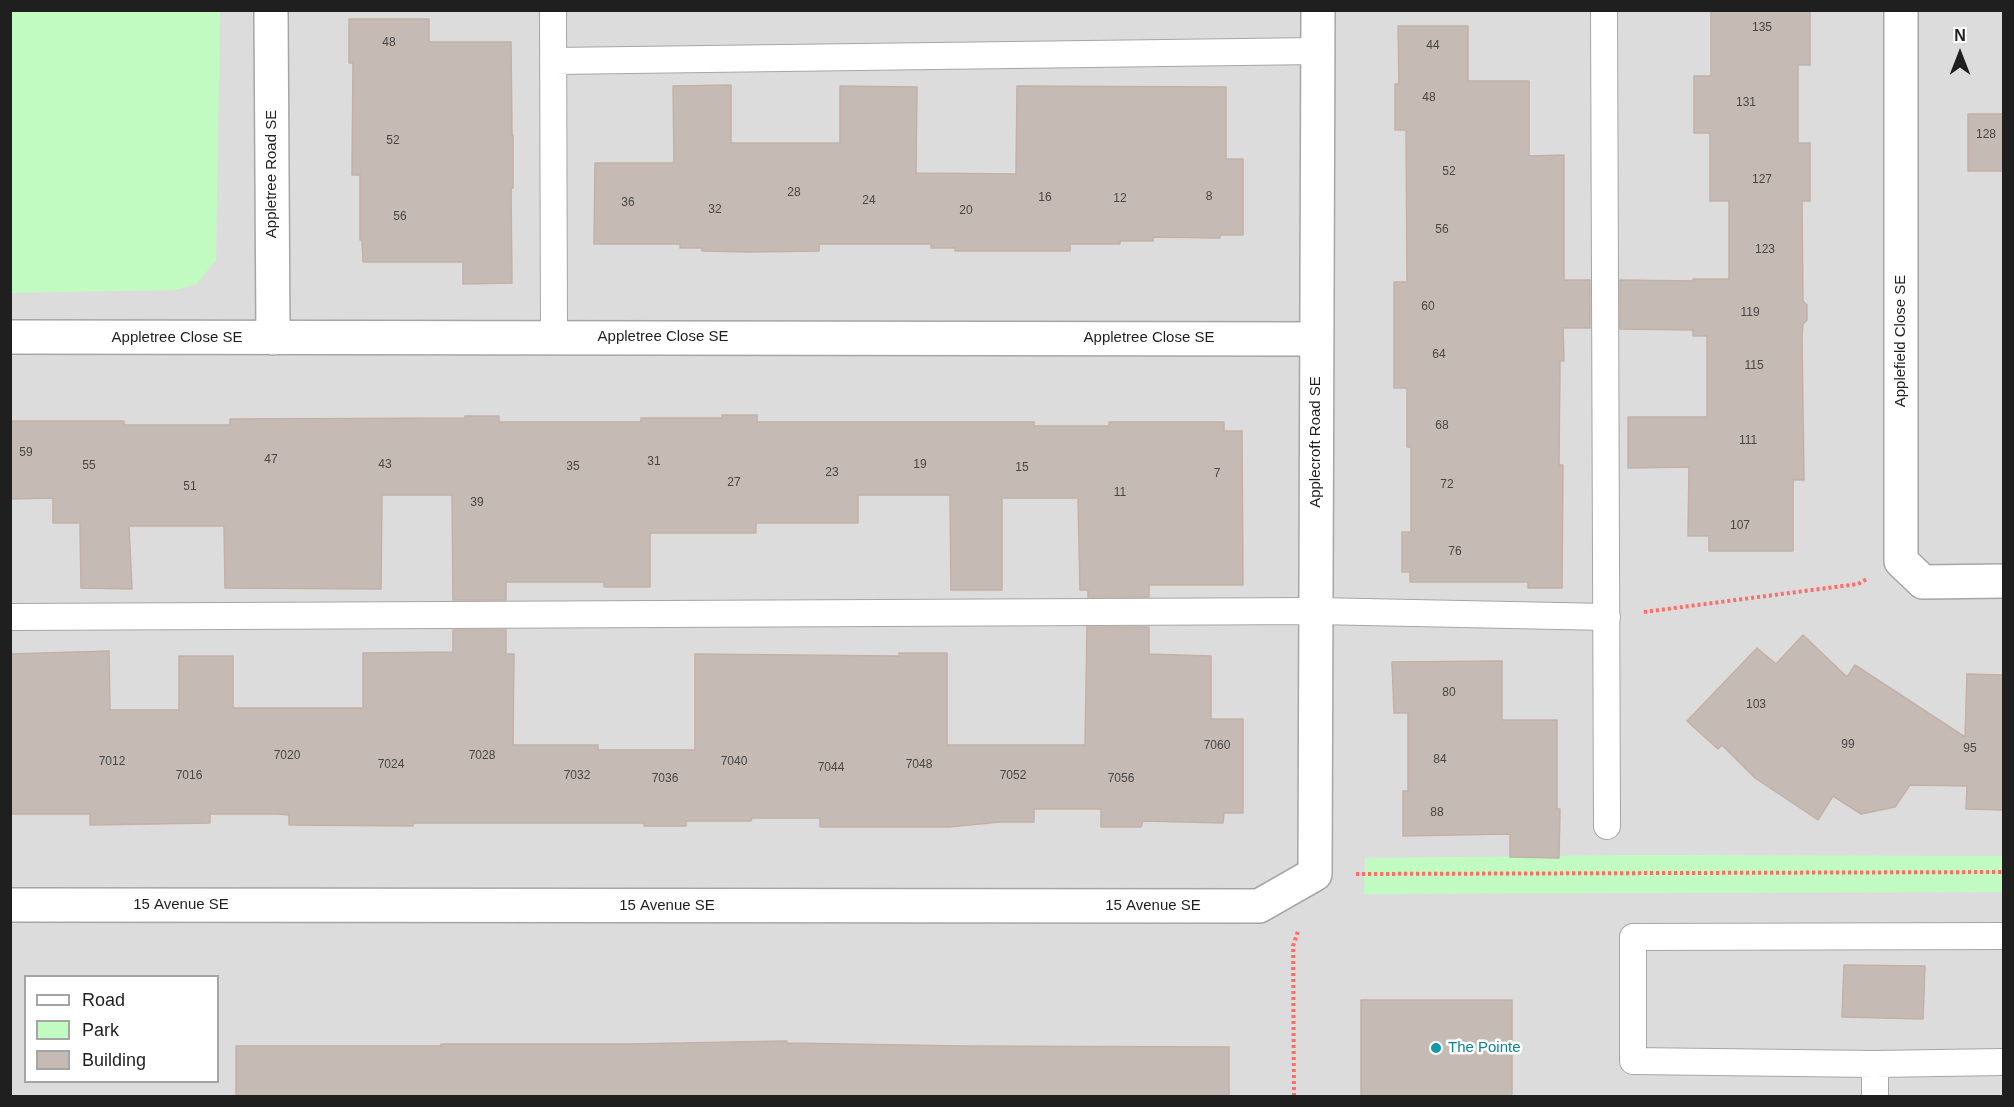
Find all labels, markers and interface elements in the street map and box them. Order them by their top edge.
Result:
house number: 135 [1752,21,1772,35]
north arrow [1930,24,1990,84]
text: N [1954,27,1966,44]
house number: 48 [382,36,396,50]
house number: 44 [1426,39,1440,53]
house number: 48 [1422,91,1436,105]
house number: 131 [1736,96,1756,110]
street label: Appletree Road SE [263,110,281,238]
house number: 128 [1976,128,1996,142]
house number: 52 [386,134,400,148]
house number: 52 [1442,165,1456,179]
house number: 127 [1752,173,1772,187]
house number: 28 [787,186,801,200]
house number: 8 [1206,190,1212,204]
house number: 16 [1038,191,1052,205]
house number: 12 [1113,192,1127,206]
house number: 24 [862,194,876,208]
house number: 36 [621,196,635,210]
house number: 32 [708,203,722,217]
house number: 20 [959,204,973,218]
house number: 56 [393,210,407,224]
house number: 56 [1435,223,1449,237]
house number: 123 [1755,243,1775,257]
street label: Applefield Close SE [1892,275,1910,407]
house number: 60 [1421,300,1435,314]
house number: 119 [1740,306,1760,320]
street label: Appletree Close SE [598,328,728,346]
street label: Appletree Close SE [112,329,242,347]
street label: Appletree Close SE [1084,329,1214,347]
house number: 64 [1432,348,1446,362]
house number: 115 [1744,359,1764,373]
street label: Applecroft Road SE [1307,376,1325,508]
house number: 68 [1435,419,1449,433]
house number: 111 [1739,434,1757,448]
house number: 59 [19,446,33,460]
house number: 47 [264,453,278,467]
house number: 31 [647,455,661,469]
house number: 43 [378,458,392,472]
house number: 19 [913,458,927,472]
house number: 55 [82,459,96,473]
house number: 35 [566,460,580,474]
house number: 15 [1015,461,1029,475]
house number: 23 [825,466,839,480]
house number: 7 [1214,467,1220,481]
house number: 27 [727,476,741,490]
house number: 72 [1440,478,1454,492]
house number: 51 [183,480,197,494]
house number: 11 [1114,486,1126,500]
house number: 39 [470,496,484,510]
house number: 107 [1730,519,1750,533]
house number: 76 [1448,545,1462,559]
house number: 80 [1442,686,1456,700]
house number: 103 [1746,698,1766,712]
house number: 99 [1841,738,1855,752]
house number: 7060 [1204,739,1230,753]
house number: 95 [1963,742,1977,756]
house number: 7020 [274,749,300,763]
house number: 7028 [469,749,495,763]
house number: 84 [1433,753,1447,767]
house number: 7012 [99,755,125,769]
house number: 7040 [721,755,747,769]
house number: 7024 [378,758,404,772]
house number: 7048 [906,758,932,772]
house number: 7044 [818,761,844,775]
house number: 7016 [176,769,202,783]
house number: 7032 [564,769,590,783]
house number: 7052 [1000,769,1026,783]
house number: 7036 [652,772,678,786]
house number: 7056 [1108,772,1134,786]
house number: 88 [1430,806,1444,820]
street label: 15 Avenue SE [133,896,229,914]
street label: 15 Avenue SE [619,897,715,915]
street label: 15 Avenue SE [1105,897,1201,915]
legend [24,975,219,1083]
text: Road [82,990,125,1010]
text: Park [82,1020,119,1040]
place label: The Pointe [1448,1039,1521,1057]
marker: The Pointe [1429,1041,1443,1055]
text: Building [82,1050,146,1070]

